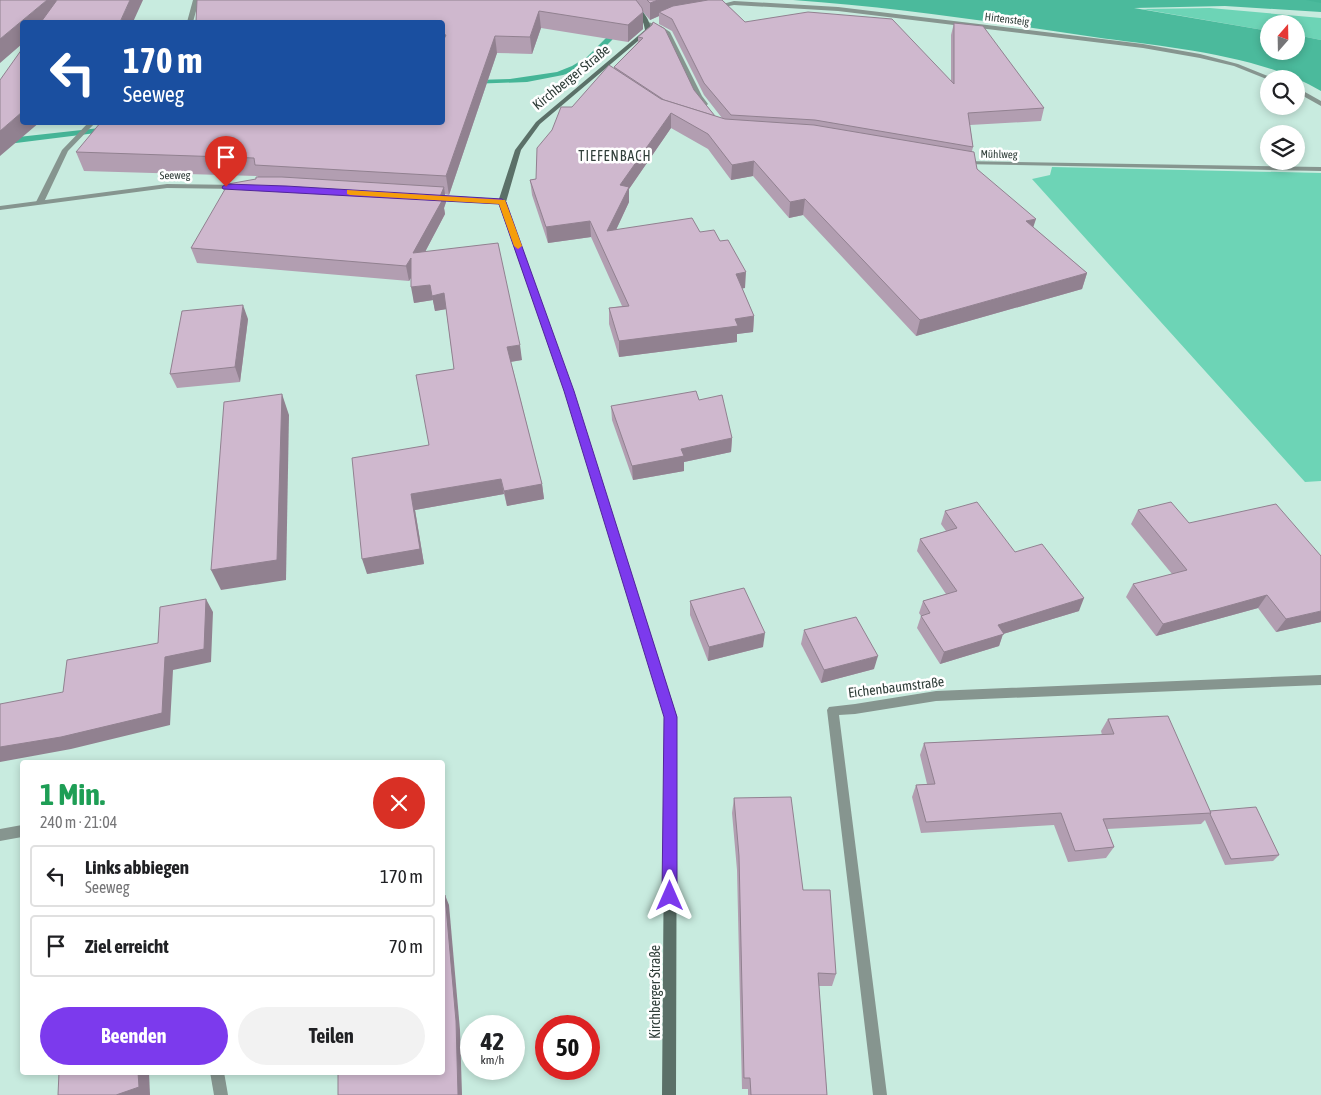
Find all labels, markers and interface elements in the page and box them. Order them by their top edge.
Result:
street label: Hirtensteig [984,10,1030,28]
north arrow [1260,15,1305,60]
map controls [1260,15,1305,170]
icon: left [40,40,105,105]
text: 170 m [123,40,202,80]
street label: Kirchberger Straße [529,41,613,113]
button: search [1260,70,1305,115]
text: Seeweg [123,81,184,107]
button: layers [1260,125,1305,170]
pin [205,136,247,187]
icon: arrive [212,143,240,171]
district label: TIEFENBACH [578,148,652,164]
street label: Mühlweg [980,148,1018,160]
street label: Seeweg [160,169,191,181]
street label: Eichenbaumstraße [847,673,945,701]
text: 1 Min. [40,777,105,811]
button: close [373,777,425,829]
text: 240 m · 21:04 [40,813,117,831]
text: Links abbiegen [85,856,189,878]
icon: left [42,862,70,890]
text: 170 m [380,865,423,887]
position arrow [643,869,695,921]
text: Seeweg [85,878,130,896]
icon: arrive [42,932,70,960]
text: Ziel erreicht [85,935,169,957]
text: 70 m [389,935,423,957]
street label: Kirchberger Straße [647,945,663,1039]
button: Beenden [40,1007,228,1065]
button: Teilen [238,1007,425,1065]
speed limit sign: 50 [535,1015,600,1080]
text: 42 [481,1027,504,1055]
text: km/h [481,1053,504,1067]

